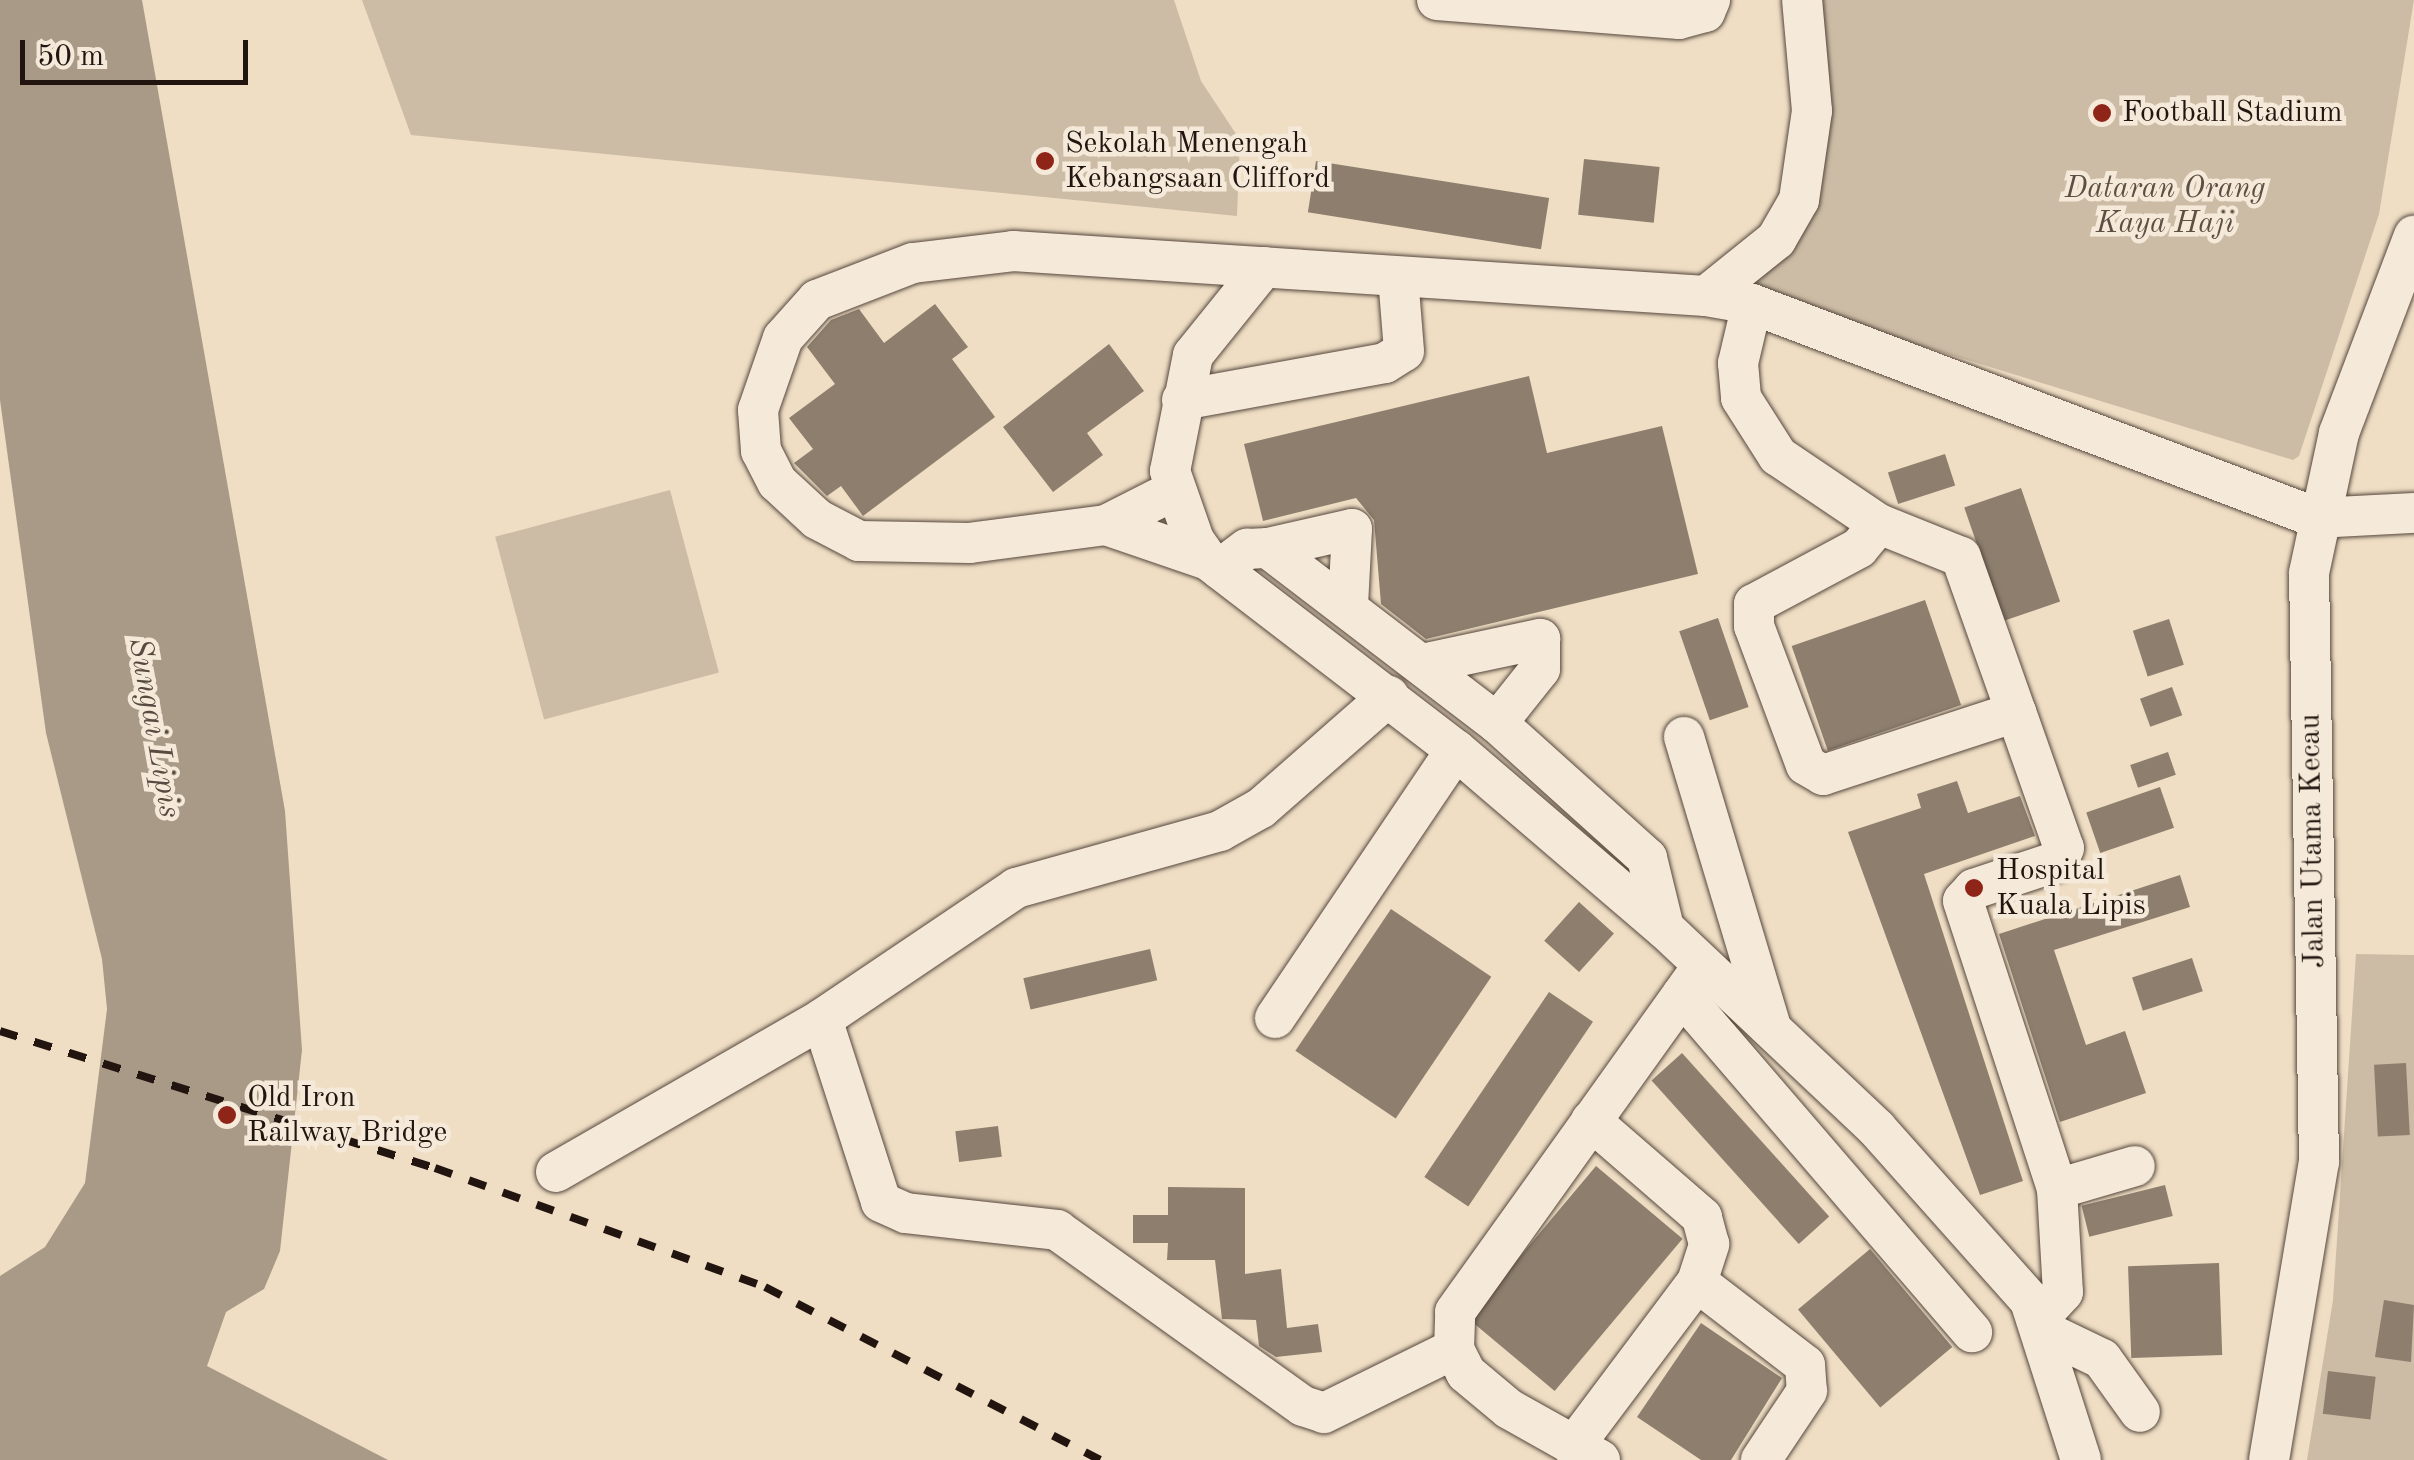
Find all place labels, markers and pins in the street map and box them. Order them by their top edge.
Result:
place label: Football Stadium [2122,95,2343,131]
marker: Football Stadium [2091,102,2113,124]
place label: Sekolah Menengah Kebangsaan Clifford [1065,126,1330,196]
marker: Sekolah Menengah Kebangsaan Clifford [1034,150,1056,172]
place label: Hospital Kuala Lipis [1996,853,2146,924]
marker: Hospital Kuala Lipis [1961,875,1987,901]
place label: Old Iron Railway Bridge [247,1080,447,1150]
marker: Old Iron Railway Bridge [216,1104,238,1126]

